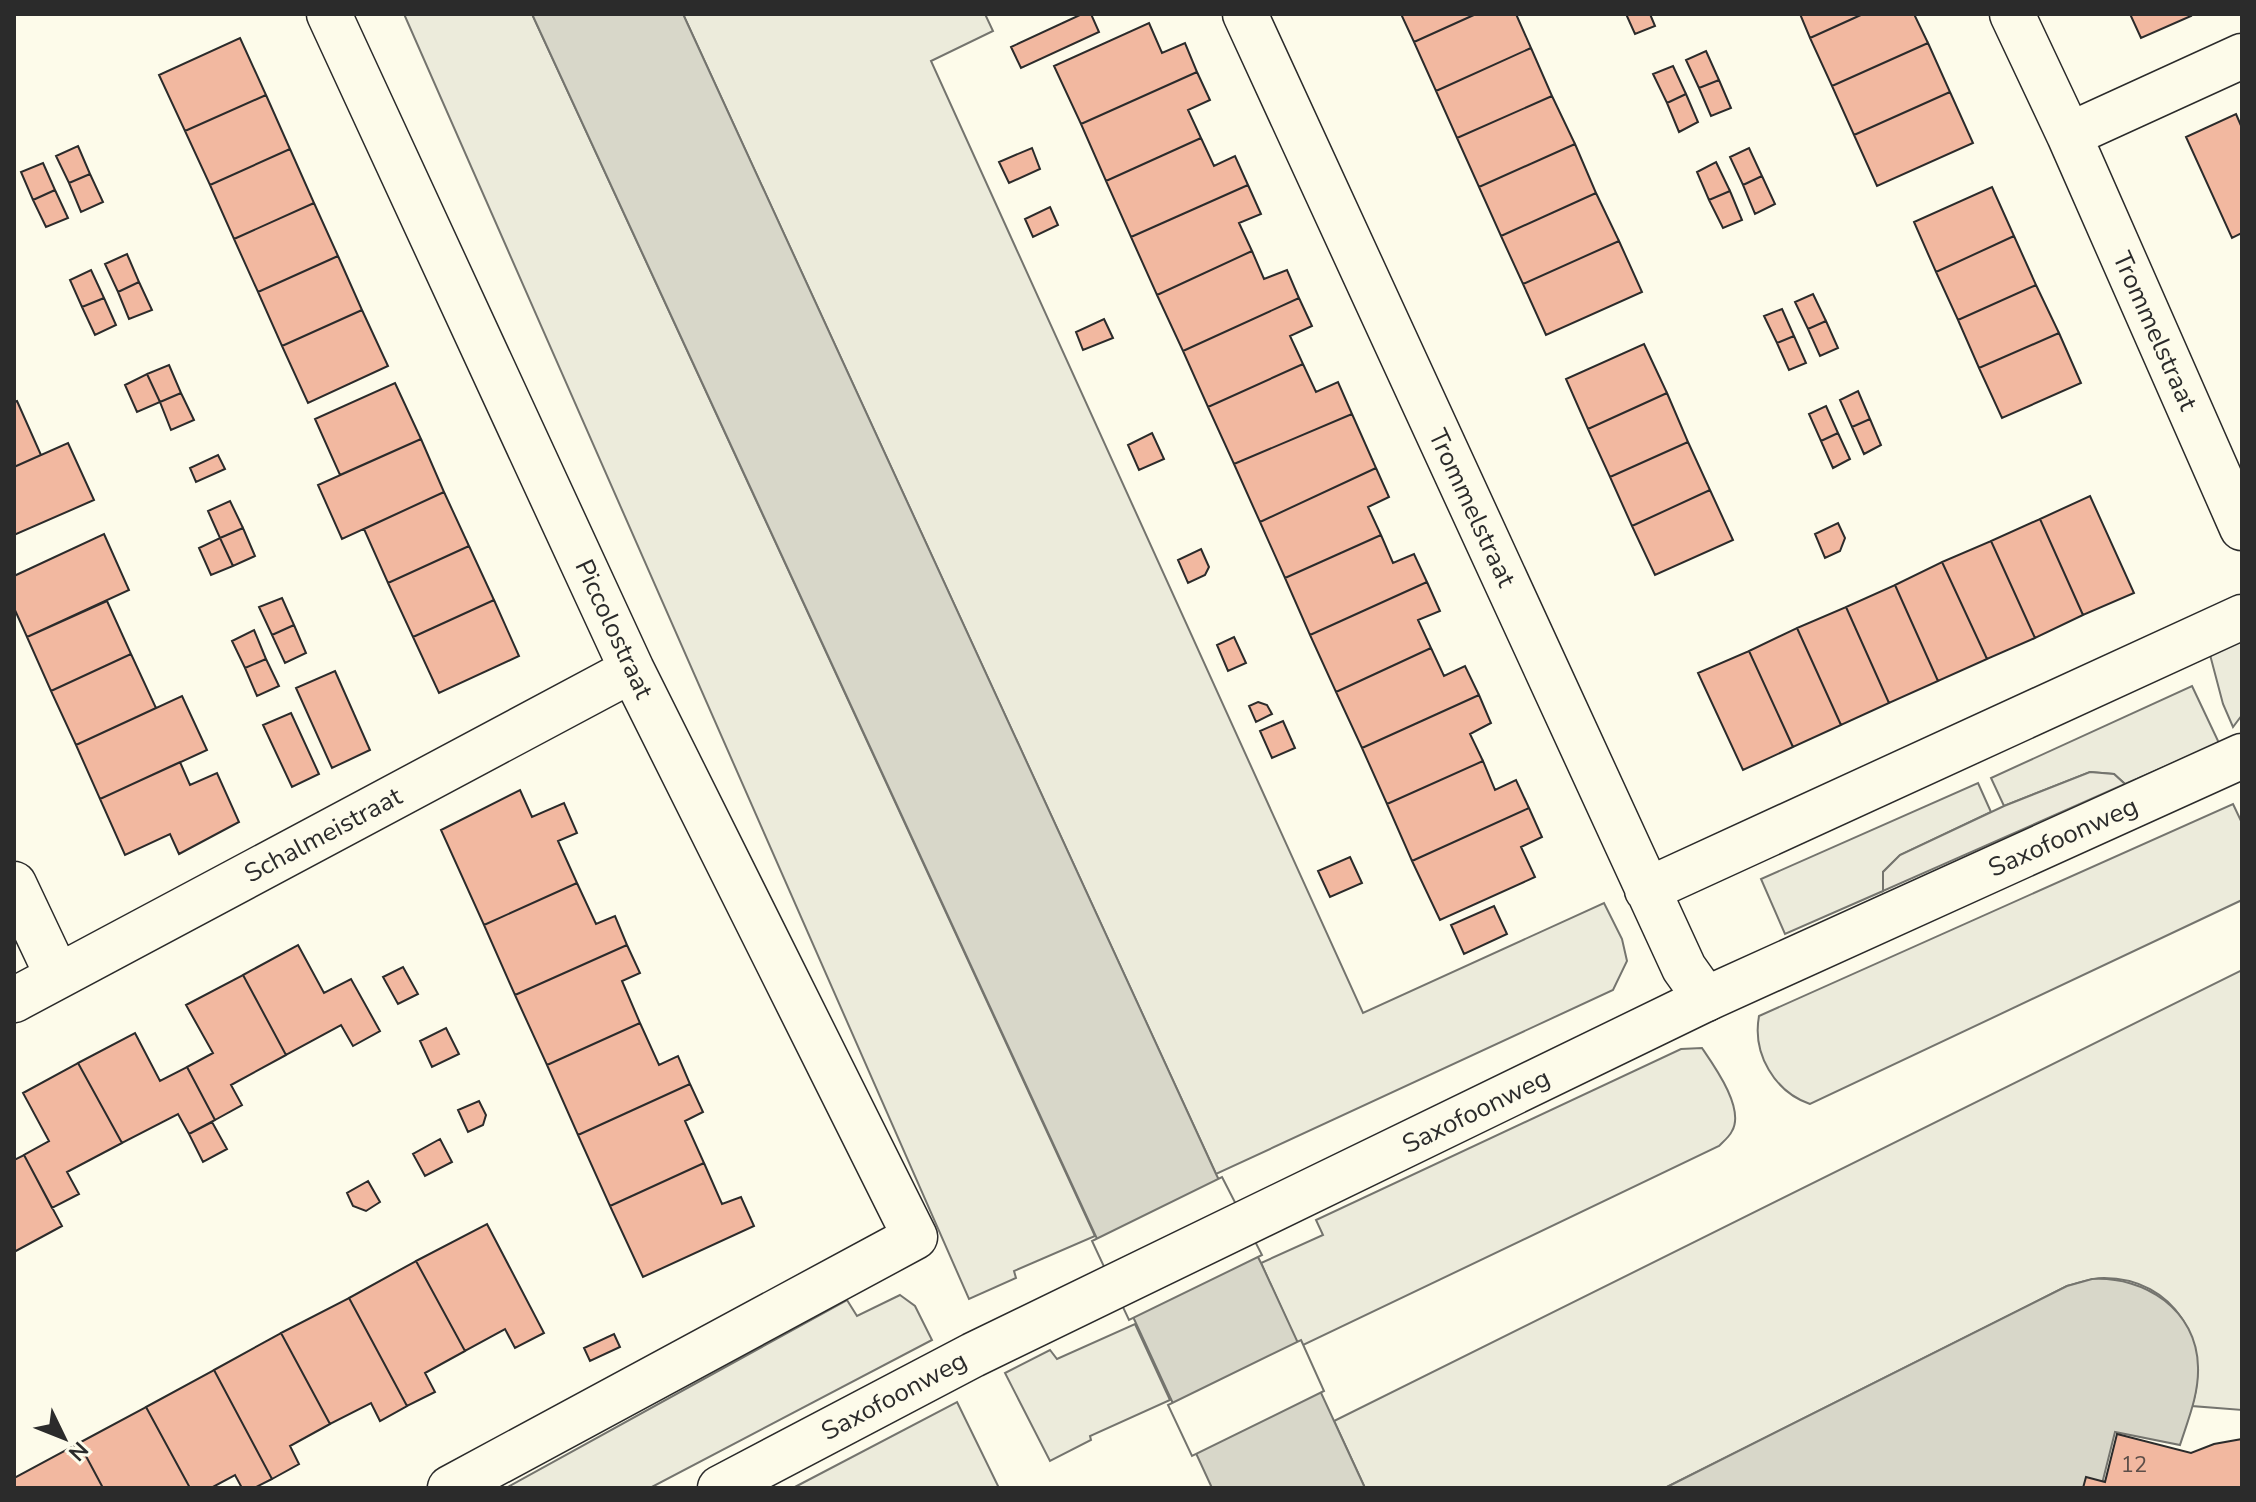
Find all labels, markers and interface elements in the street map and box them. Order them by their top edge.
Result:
street label: Trommelstraat [2104,246,2206,417]
street label: Trommelstraat [1420,423,1524,593]
street label: Piccolostraat [566,554,662,705]
street label: Schalmeistraat [238,778,409,891]
street label: Saxofoonweg [1983,788,2143,886]
street label: Saxofoonweg [1396,1060,1556,1162]
street label: Saxofoonweg [815,1343,973,1449]
north arrow [24,1398,104,1478]
text: N [61,1435,94,1467]
house number: 12 [2121,1450,2147,1480]

